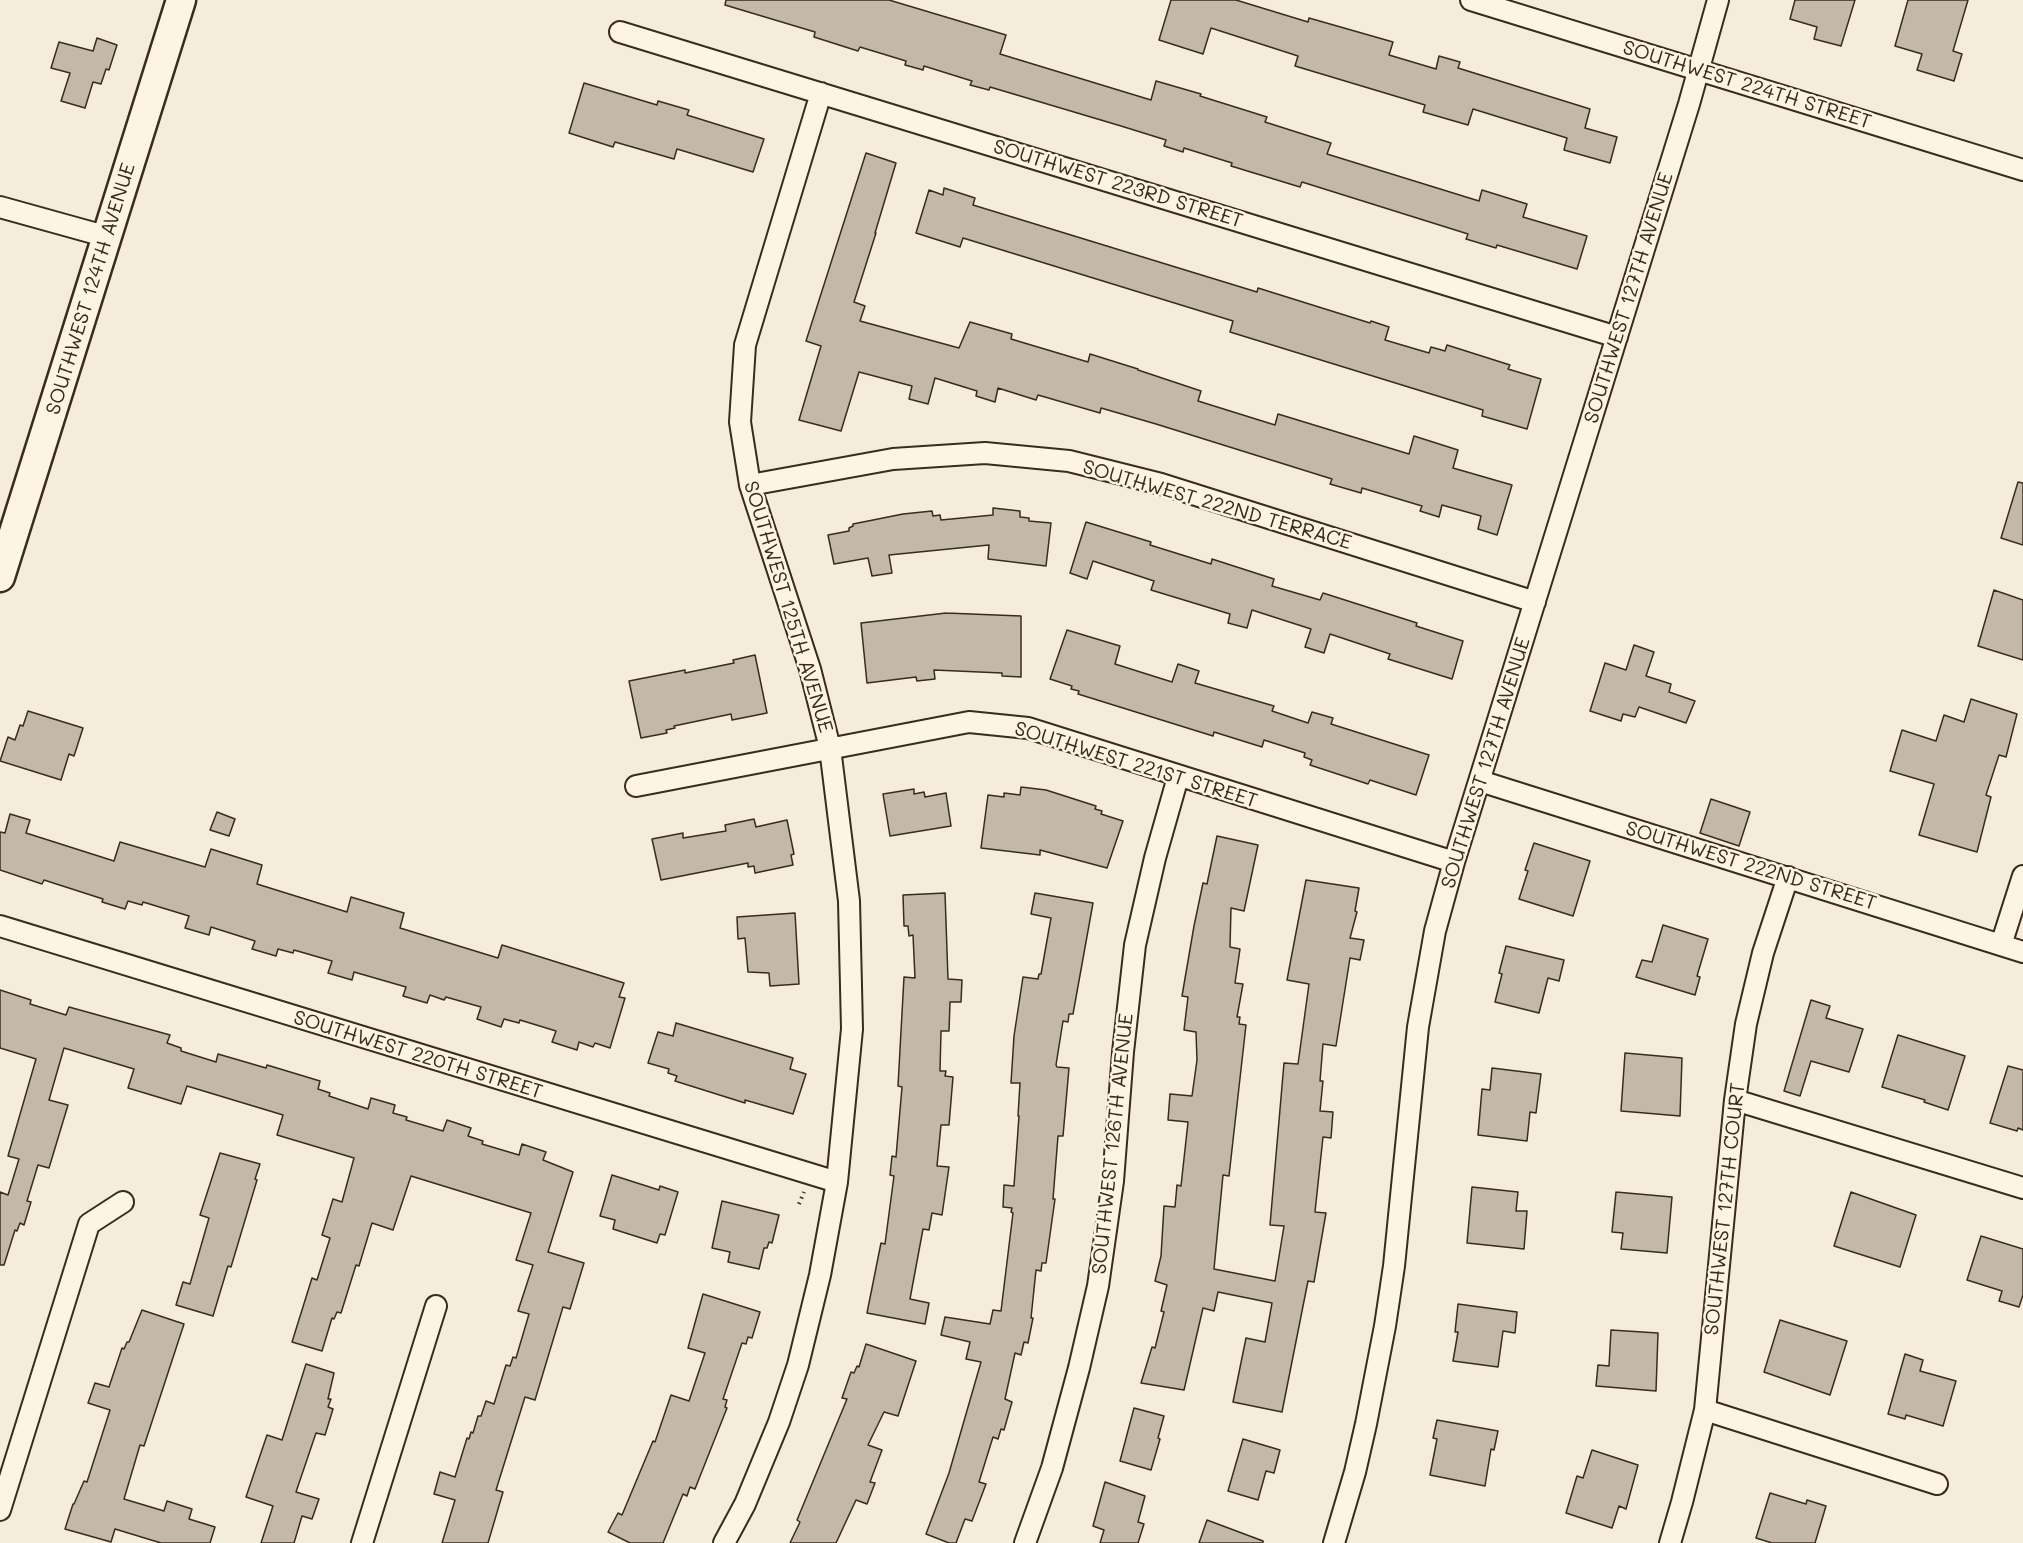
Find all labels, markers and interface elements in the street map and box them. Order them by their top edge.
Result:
street label: SOUTHWEST 224TH STREET [1620,36,1874,134]
street label: SOUTHWEST 223RD STREET [990,135,1246,233]
street label: SOUTHWEST 124TH AVENUE [41,160,141,418]
street label: SOUTHWEST 127TH AVENUE [1579,170,1679,426]
street label: SOUTHWEST 222ND TERRACE [1080,455,1354,555]
street label: SOUTHWEST 125TH AVENUE [738,478,838,736]
street label: SOUTHWEST 127TH AVENUE [1436,635,1536,891]
street label: SOUTHWEST 221ST STREET [1012,717,1260,813]
street label: SOUTHWEST 222ND STREET [1623,816,1879,916]
street label: SOUTHWEST 220TH STREET [290,1006,546,1104]
street label: SOUTHWEST 126TH AVENUE [1087,1012,1139,1276]
street label: SOUTHWEST 127TH COURT [1700,1081,1750,1337]

